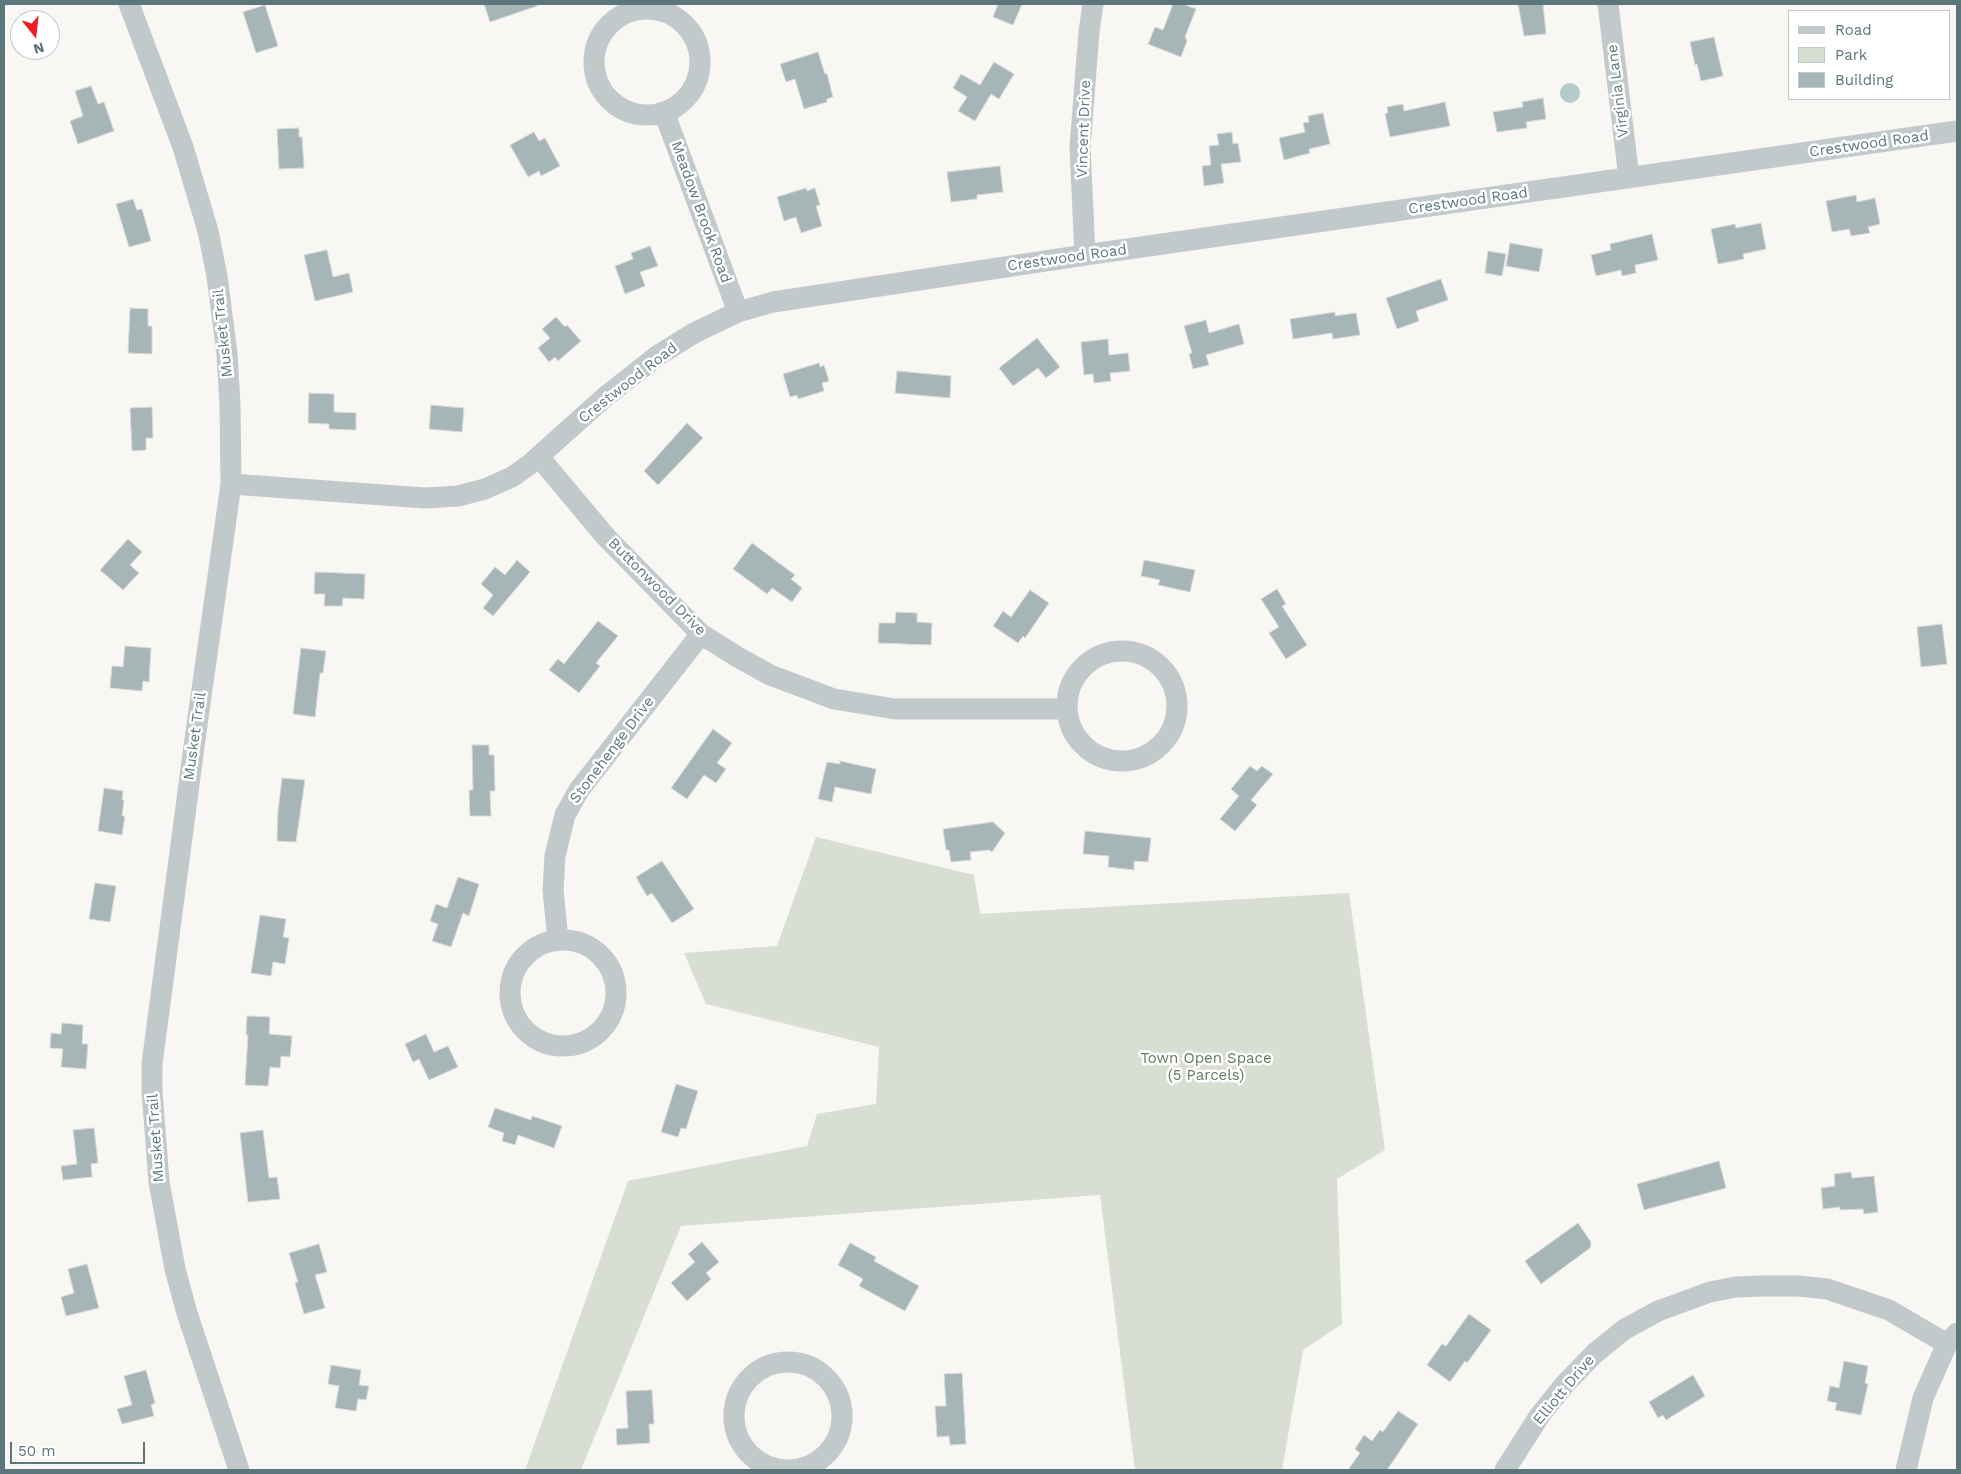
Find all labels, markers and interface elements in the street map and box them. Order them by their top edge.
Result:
north arrow [10,10,60,60]
legend [1788,10,1951,100]
text: Road [1835,21,1872,39]
text: N [32,39,46,58]
street label: Virginia Lane [1603,43,1633,139]
text: Park [1835,46,1867,64]
text: Building [1835,71,1893,89]
street label: Vincent Drive [1073,80,1095,178]
street label: Crestwood Road [1808,127,1930,161]
street label: Meadow Brook Road [667,139,735,285]
street label: Crestwood Road [1407,184,1529,218]
street label: Crestwood Road [1006,241,1128,275]
street label: Musket Trail [209,288,237,378]
street label: Crestwood Road [575,339,681,427]
street label: Buttonwood Drive [604,534,710,640]
street label: Musket Trail [180,691,210,781]
street label: Stonehenge Drive [566,693,658,807]
park label: Town Open Space (5 Parcels) [1140,1050,1272,1085]
street label: Musket Trail [144,1093,168,1183]
street label: Elliott Drive [1530,1351,1598,1429]
scale bar [12,1432,148,1464]
text: 50 m [18,1442,55,1460]

